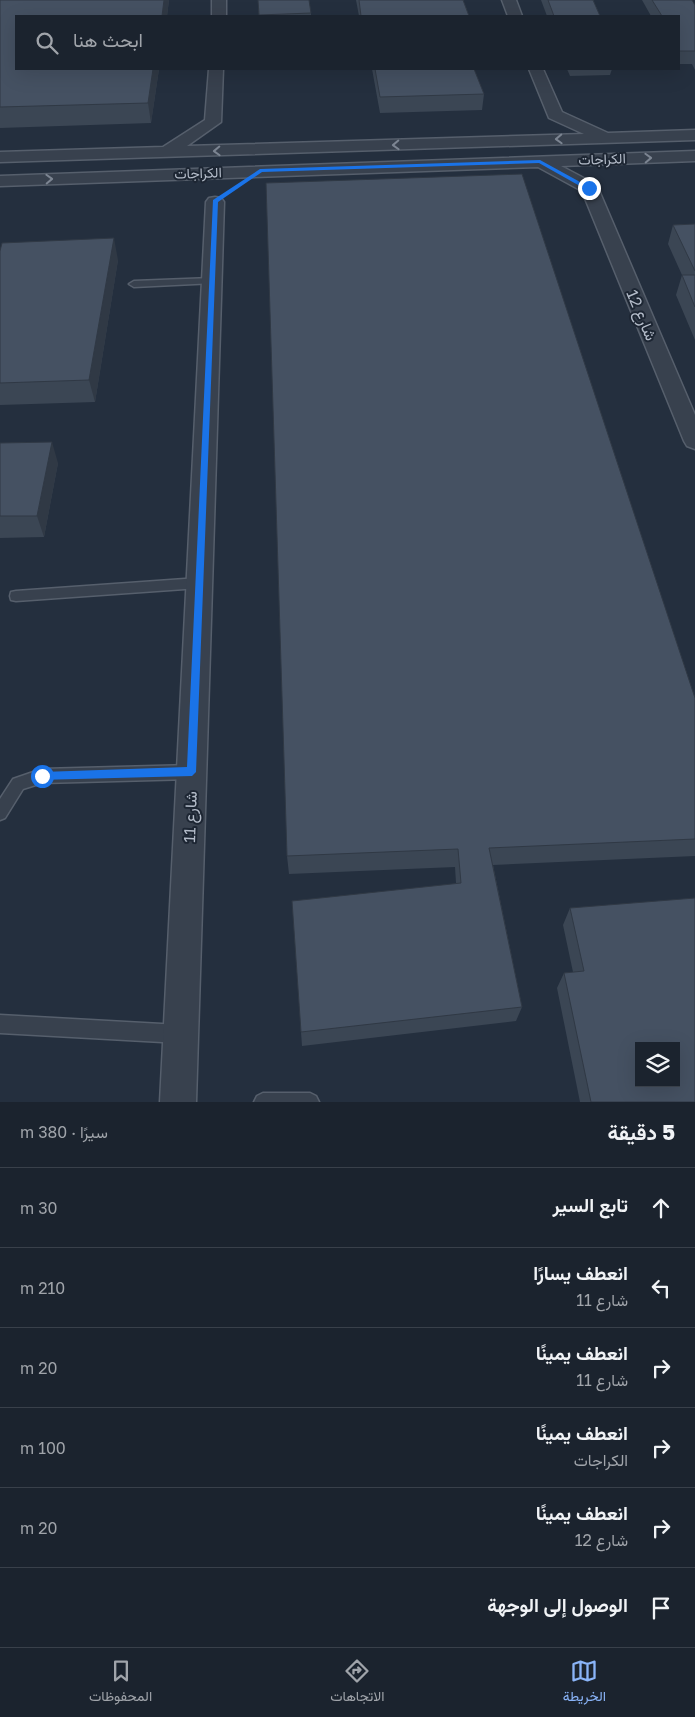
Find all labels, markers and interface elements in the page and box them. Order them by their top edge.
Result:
search box [15,15,680,70]
text: ابحث هنا [73,28,143,51]
icon: search [33,29,61,57]
one-way arrow [555,134,562,144]
one-way arrow [392,140,400,150]
one-way arrow [212,146,220,156]
street label: الكراجات [578,149,626,169]
one-way arrow [645,152,653,163]
street label: الكراجات [174,163,222,183]
one-way arrow [45,173,53,184]
route end [578,177,601,200]
street label: شارع 12 [621,287,662,344]
route start [31,765,54,788]
street label: شارع 11 [179,791,203,843]
map controls [635,1042,680,1087]
button: layers [635,1042,680,1087]
text: 5 دقيقة [607,1119,675,1145]
text: سيرًا · 380 m [20,1122,108,1142]
text: تابع السير [552,1193,628,1216]
icon: ahead [647,1194,675,1222]
text: 30 m [20,1198,57,1218]
text: انعطف يسارًا [533,1261,628,1284]
icon: left [647,1274,675,1302]
text: 210 m [20,1278,65,1298]
text: شارع 11 [576,1290,628,1310]
text: انعطف يمينًا [536,1341,628,1364]
icon: right [647,1354,675,1382]
text: 20 m [20,1358,57,1378]
text: شارع 11 [576,1370,628,1390]
text: انعطف يمينًا [536,1421,628,1444]
icon: right [647,1434,675,1462]
text: 100 m [20,1438,66,1458]
text: الكراجات [574,1450,628,1470]
text: انعطف يمينًا [536,1501,628,1524]
icon: right [647,1514,675,1542]
text: 20 m [20,1518,57,1538]
text: شارع 12 [575,1530,628,1550]
text: الوصول إلى الوجهة [487,1593,628,1616]
icon: arrive [647,1594,675,1622]
tab: المحفوظات [89,1657,152,1709]
tab: الاتجاهات [330,1657,385,1709]
tab: الخريطة [563,1657,606,1709]

